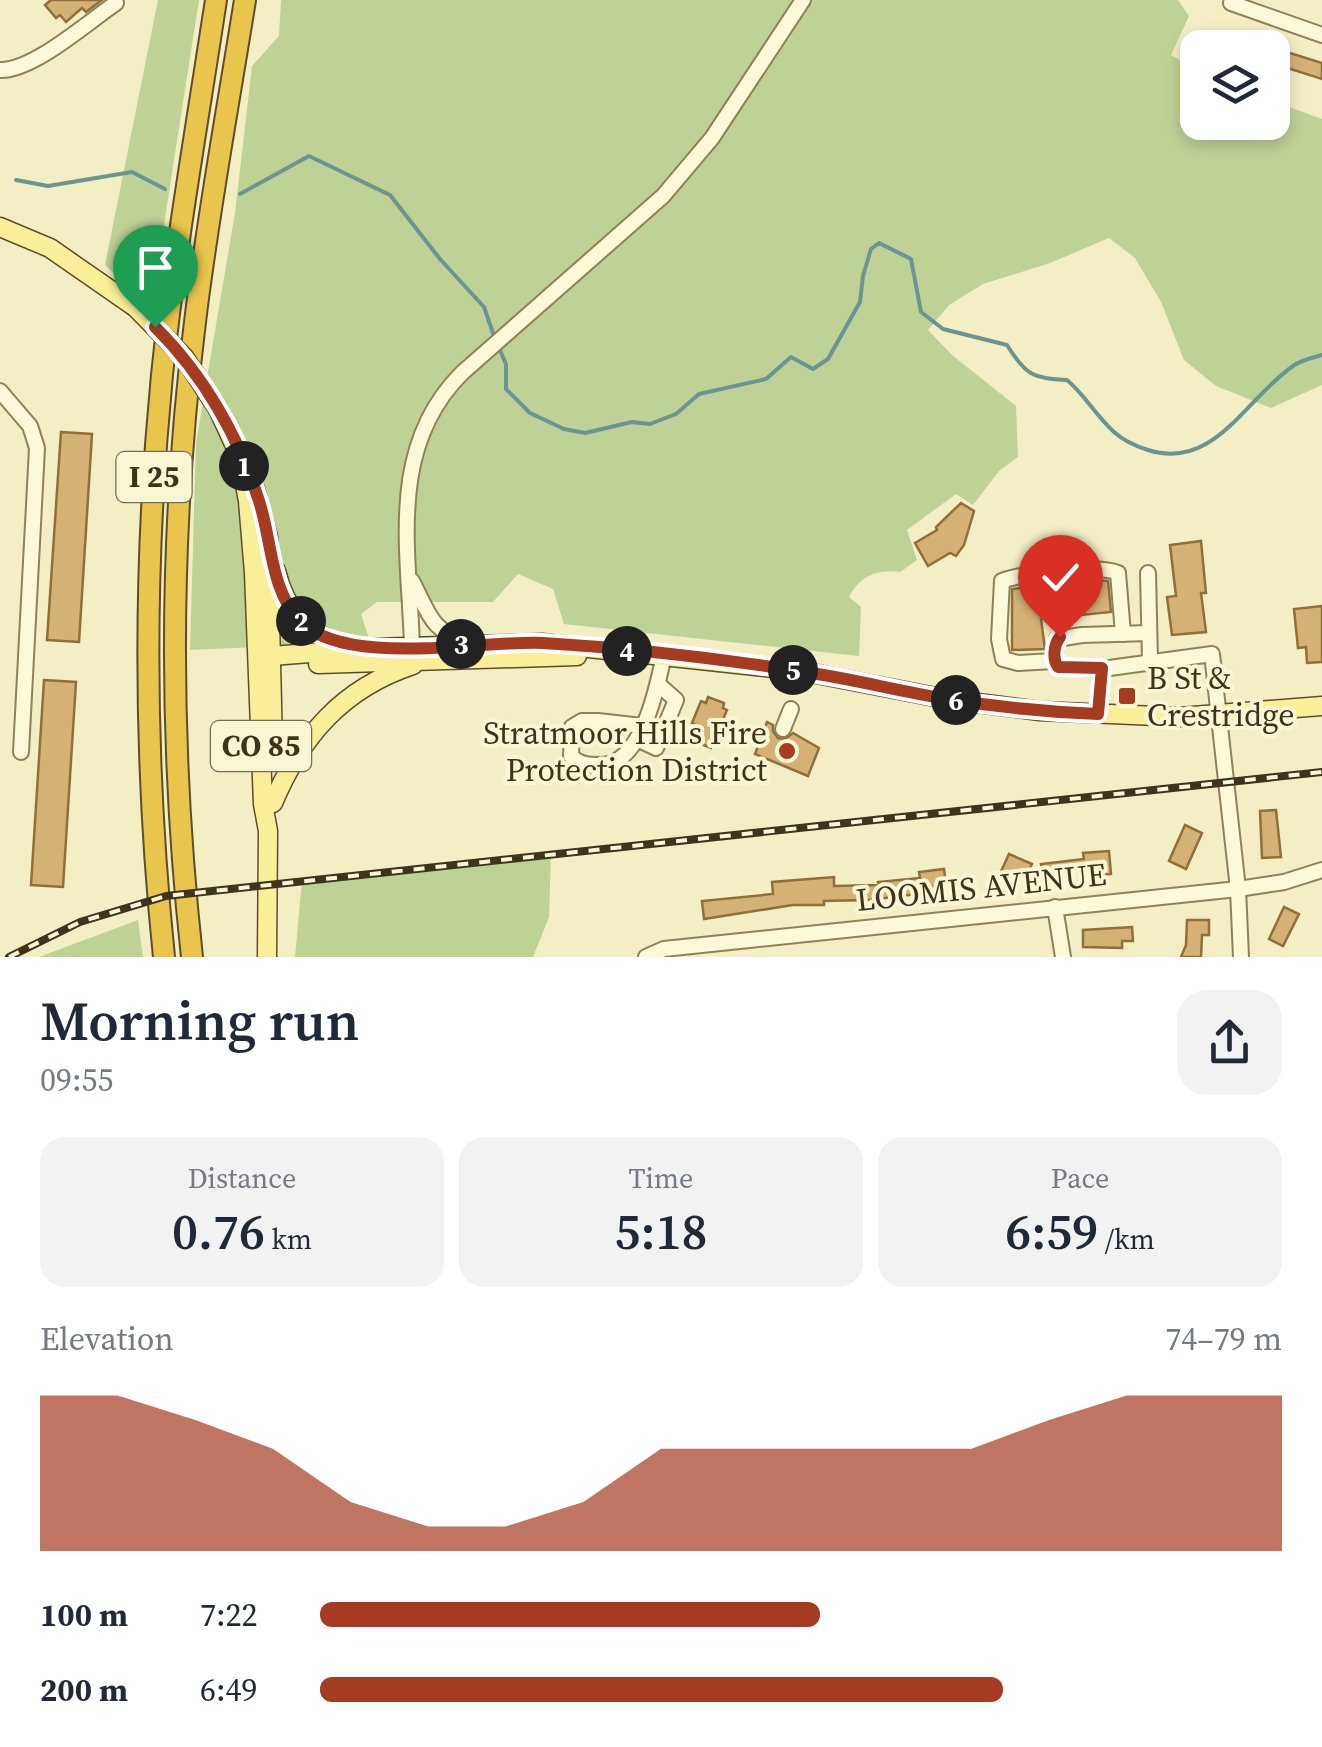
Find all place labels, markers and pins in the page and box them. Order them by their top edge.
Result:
pin [113,225,198,328]
pin: 1 [219,441,269,491]
pin [1018,535,1103,638]
pin: 2 [276,596,326,646]
pin: 3 [436,619,486,669]
pin: 4 [602,626,652,676]
pin: 5 [768,645,818,695]
place label: B St & Crestridge [1147,656,1295,737]
pin: 6 [931,675,981,725]
marker: B St & Crestridge [1116,685,1138,707]
place label: Stratmoor Hills Fire Protection District [483,711,768,792]
marker: Stratmoor Hills Fire Protection District [776,740,798,762]

